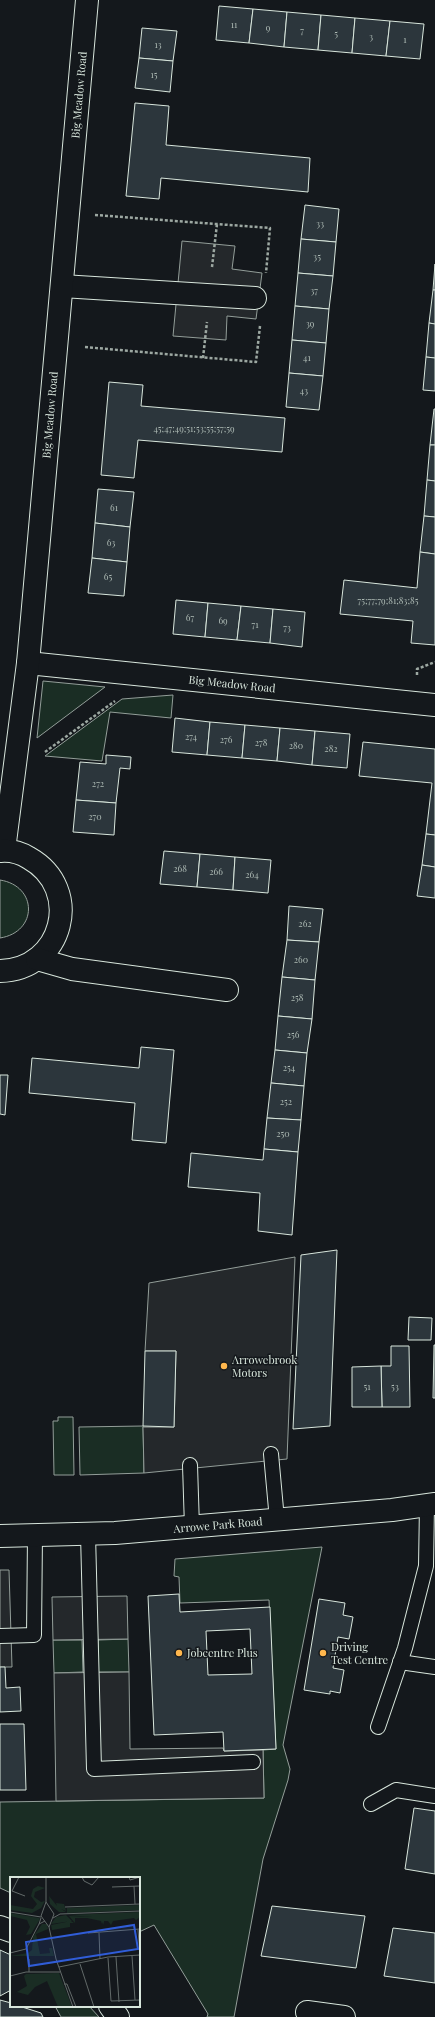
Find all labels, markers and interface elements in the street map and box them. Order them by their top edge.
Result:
house number: 11 [231,18,238,30]
house number: 9 [266,21,271,33]
house number: 7 [300,24,304,36]
house number: 5 [334,27,338,39]
house number: 3 [369,30,373,42]
house number: 1 [403,33,407,45]
house number: 13 [154,38,162,50]
street label: Big Meadow Road [67,50,90,139]
house number: 15 [151,68,158,80]
house number: 33 [316,217,324,229]
house number: 35 [313,250,321,262]
house number: 37 [310,284,318,296]
house number: 39 [306,317,315,329]
house number: 41 [303,351,312,363]
street label: Big Meadow Road [38,370,61,459]
house number: 43 [300,384,308,396]
house number: 45;47;49;51;53;55;57;59 [153,422,235,434]
house number: 61 [110,501,119,513]
house number: 63 [107,536,115,548]
house number: 65 [104,570,112,582]
house number: 75;77;79;81;83;85 [358,594,419,606]
house number: 67 [186,611,194,623]
house number: 69 [218,614,228,626]
house number: 71 [252,618,259,630]
house number: 73 [283,621,291,633]
street label: Big Meadow Road [188,671,277,696]
house number: 274 [185,730,198,742]
house number: 276 [220,733,233,745]
house number: 278 [255,736,268,748]
house number: 280 [289,739,303,751]
house number: 282 [324,742,338,754]
house number: 272 [92,777,104,789]
house number: 270 [88,810,102,822]
house number: 268 [173,862,187,874]
house number: 266 [209,865,223,877]
house number: 264 [245,868,259,880]
house number: 262 [298,917,312,929]
house number: 260 [294,953,308,965]
house number: 258 [291,991,304,1003]
house number: 256 [287,1028,300,1040]
house number: 254 [283,1061,296,1073]
house number: 252 [280,1095,292,1107]
house number: 250 [276,1127,290,1139]
place label: Arrowebrook Motors [231,1352,297,1380]
marker: Arrowebrook Motors [219,1361,229,1371]
house number: 51 [363,1380,371,1392]
house number: 53 [391,1380,399,1392]
street label: Arrowe Park Road [172,1513,264,1536]
place label: Driving Test Centre [331,1639,389,1667]
place label: Jobcentre Plus [186,1645,258,1660]
marker: Jobcentre Plus [174,1648,184,1658]
marker: Driving Test Centre [318,1648,328,1658]
inset map [10,1877,140,2007]

